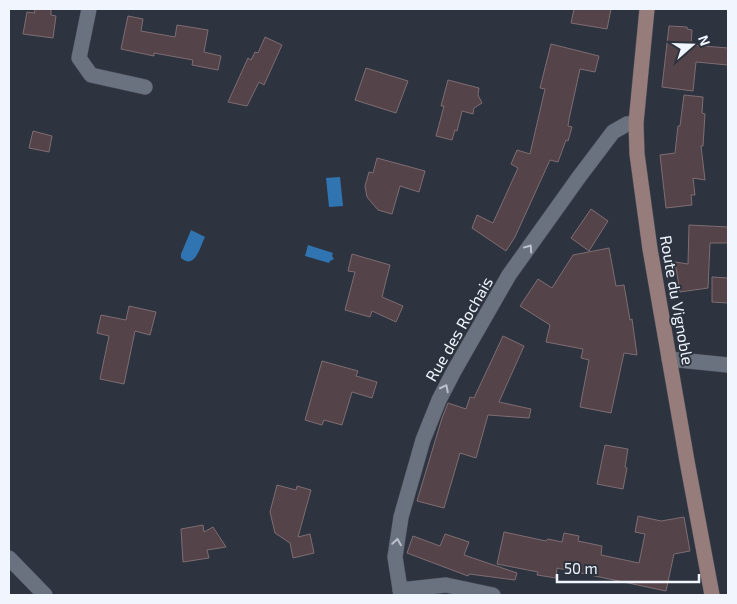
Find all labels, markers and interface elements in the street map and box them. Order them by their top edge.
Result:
north arrow [667,20,717,70]
text: N [695,33,714,48]
street label: Route du Vignoble [657,234,698,366]
one-way arrow [523,244,532,254]
street label: Rue des Rochais [421,273,496,384]
one-way arrow [439,384,449,393]
one-way arrow [391,538,402,546]
scale bar [557,552,700,584]
text: 50 m [564,559,598,577]

